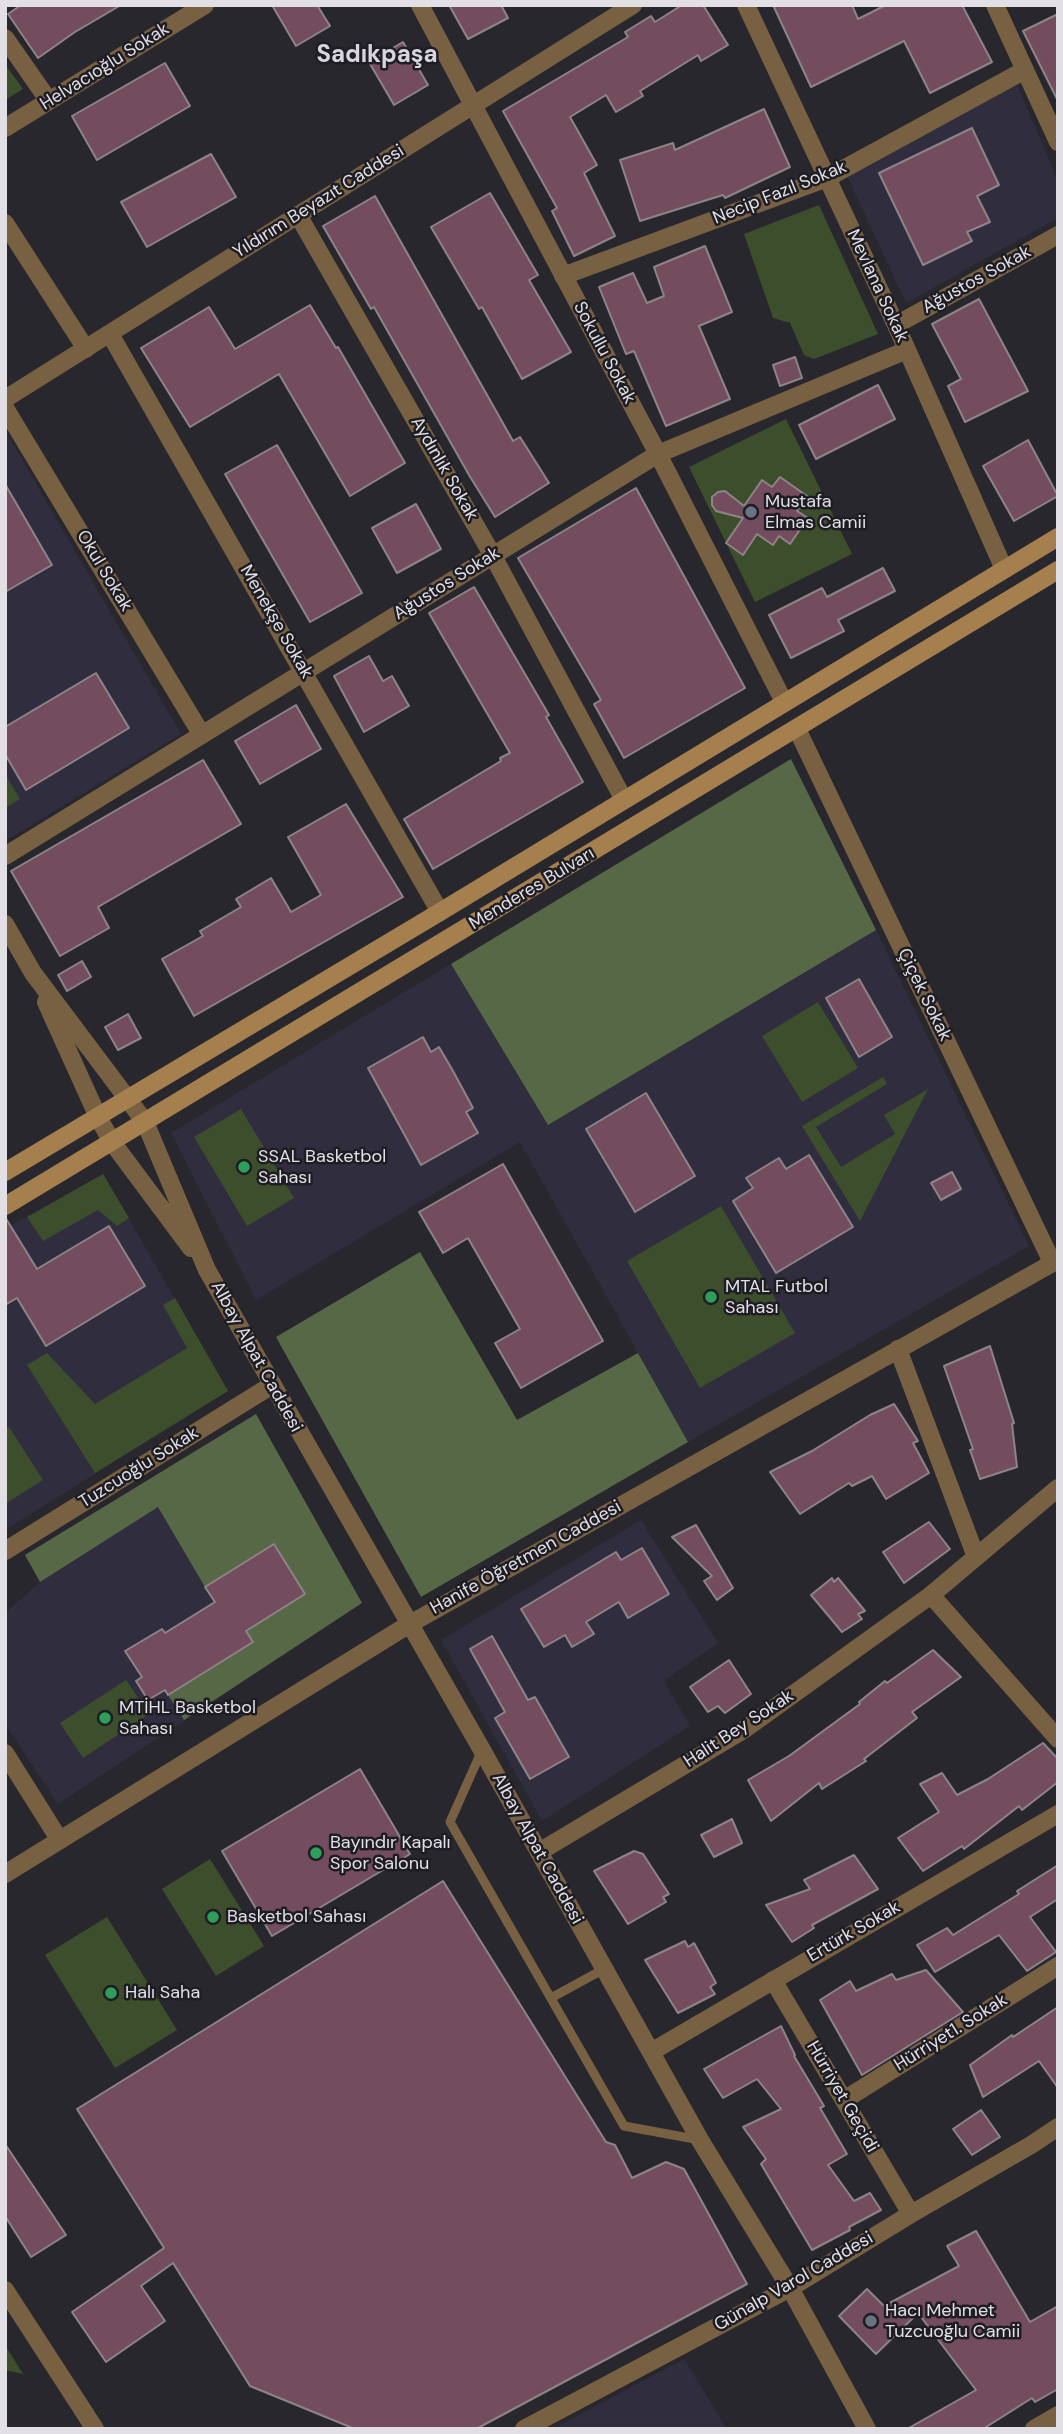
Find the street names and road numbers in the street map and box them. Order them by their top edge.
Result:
street label: Helvacıoğlu Sokak [36,19,174,115]
street label: Yıldırım Beyazıt Caddesi [230,141,408,263]
street label: Necip Fazıl Sokak [710,156,850,230]
street label: Mevlana Sokak [841,226,913,346]
street label: Ağustos Sokak [919,241,1035,319]
street label: Sokullu Sokak [568,298,640,408]
street label: Aydınlık Sokak [406,413,482,525]
street label: Okul Sokak [71,526,137,616]
street label: Ağustos Sokak [390,543,504,625]
street label: Menekşe Sokak [235,561,317,683]
street label: Menderes Bulvarı [465,843,599,935]
street label: Çiçek Sokak [892,945,956,1045]
street label: Albay Alpat Caddesi [206,1278,306,1436]
street label: Tuzcuoğlu Sokak [75,1423,203,1513]
street label: Hanife Öğretmen Caddesi [427,1496,625,1620]
street label: Halit Bey Sokak [680,1685,798,1773]
street label: Albay Alpat Caddesi [487,1770,587,1928]
street label: Ertürk Sokak [804,1897,904,1967]
street label: Hürriyet1. Sokak [890,1990,1012,2076]
street label: Hürriyet Geçidi [801,2037,883,2157]
street label: Günalp Varol Caddesi [711,2228,877,2336]

